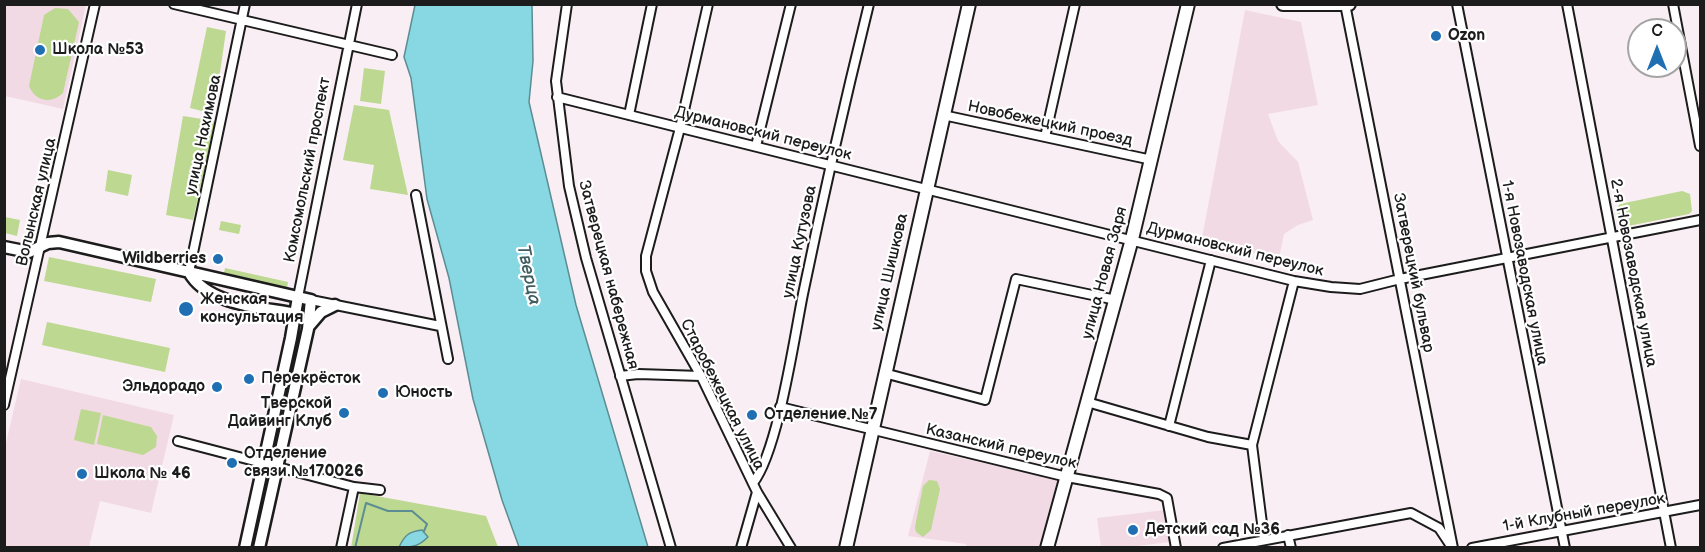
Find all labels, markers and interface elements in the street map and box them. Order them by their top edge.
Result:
north arrow [1627,18,1687,78]
text: С [1651,22,1663,41]
place label: Ozon [1448,26,1485,46]
marker: Ozon [1429,29,1443,43]
place label: Школа №53 [52,40,144,60]
marker: Школа №53 [33,43,47,57]
street label: улица Нахимова [182,73,226,197]
street label: Комсомольский проспект [281,76,335,264]
street label: Новобежецкий проезд [966,97,1134,151]
street label: Дурмановский переулок [673,103,853,165]
street label: Волынская улица [13,136,61,268]
street label: 2-я Новозаводская улица [1605,177,1661,369]
street label: Затверецкая набережная [574,179,642,371]
street label: 1-я Новозаводская улица [1497,179,1551,367]
street label: улица Кутузова [779,184,821,300]
street label: Затверецкий бульвар [1388,192,1438,354]
street label: улица Новая Заря [1078,205,1132,341]
street label: улица Шишкова [867,211,913,333]
street label: Дурмановский переулок [1145,219,1325,281]
water label: Тверца [511,243,545,307]
place label: Wildberries [122,249,206,269]
marker: Wildberries [211,252,225,266]
place label: Женская консультация [200,290,303,328]
marker: Женская консультация [177,300,195,318]
street label: Старобежецкая улица [676,316,768,474]
place label: Перекрёсток [261,369,360,389]
marker: Перекрёсток [242,372,256,386]
place label: Эльдорадо [122,377,205,397]
marker: Эльдорадо [210,380,224,394]
place label: Юность [395,383,452,403]
marker: Юность [376,386,390,400]
place label: Тверской Дайвинг Клуб [228,394,332,432]
place label: Отделение №7 [764,405,878,425]
marker: Тверской Дайвинг Клуб [337,406,351,420]
marker: Отделение №7 [745,408,759,422]
street label: Казанский переулок [924,420,1078,474]
place label: Отделение связи №170026 [244,444,364,482]
marker: Отделение связи №170026 [225,456,239,470]
place label: Школа № 46 [94,464,191,484]
marker: Школа № 46 [75,467,89,481]
street label: 1-й Клубный переулок [1501,489,1667,537]
place label: Детский сад №36 [1145,520,1280,540]
marker: Детский сад №36 [1126,523,1140,537]

